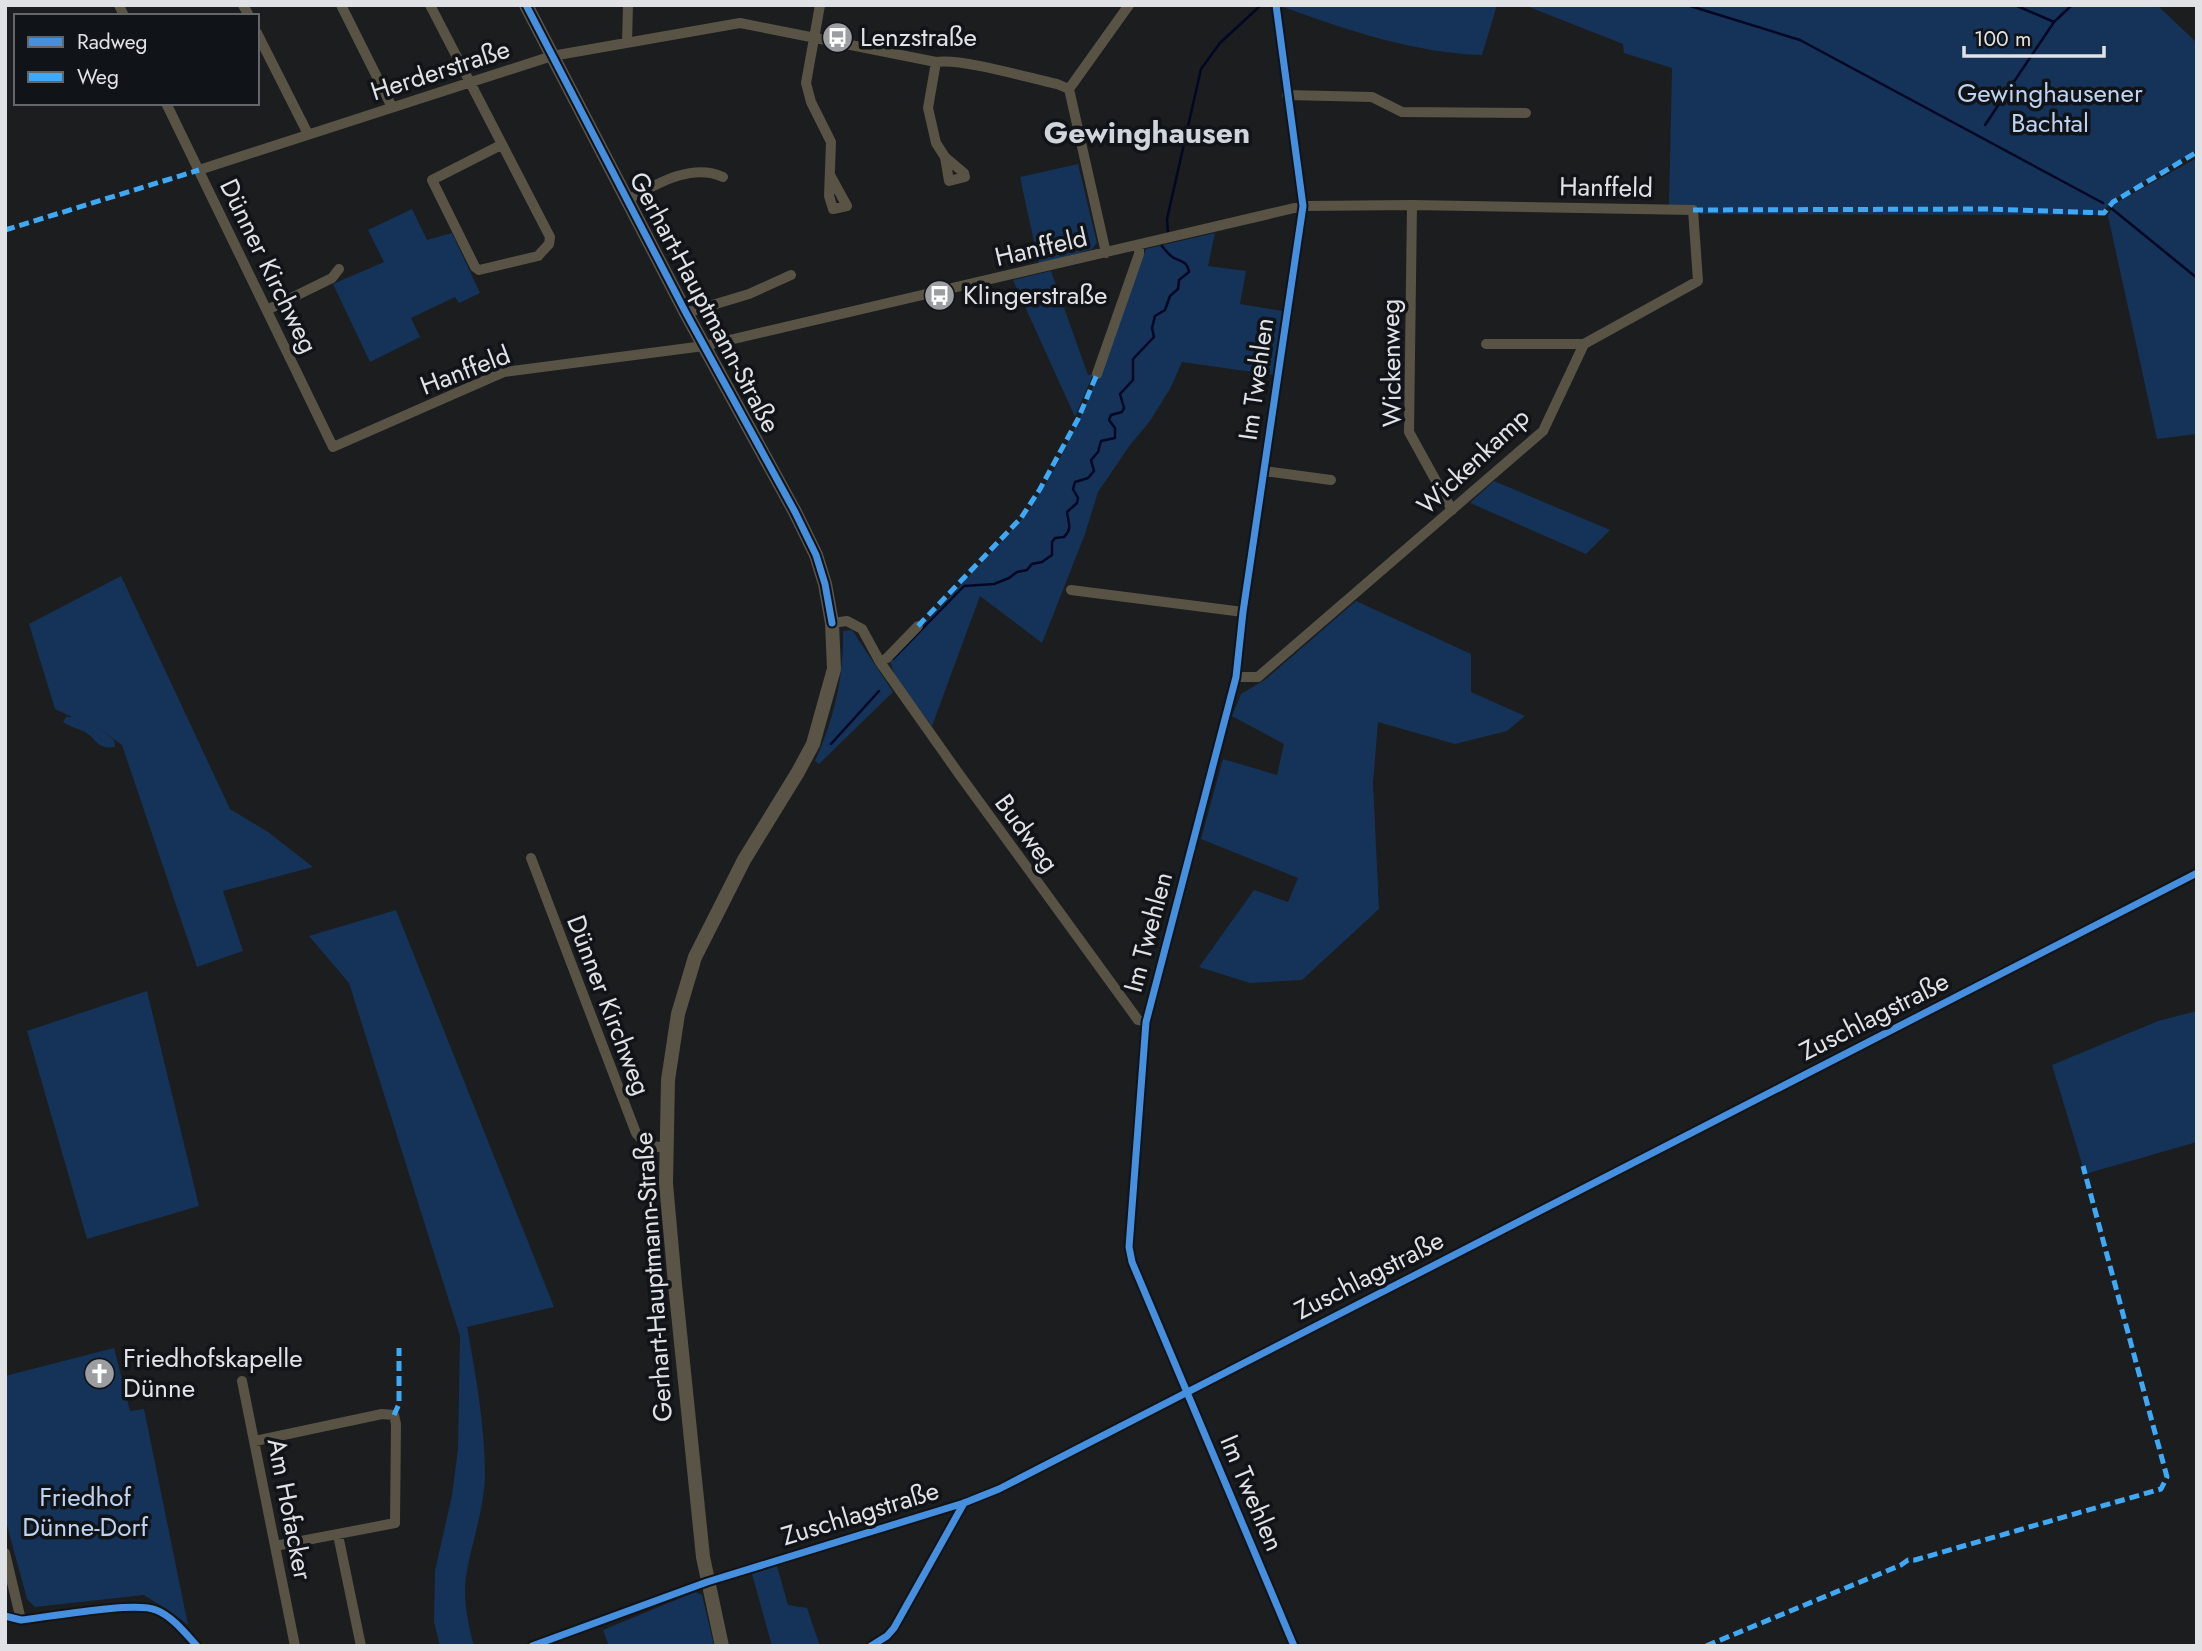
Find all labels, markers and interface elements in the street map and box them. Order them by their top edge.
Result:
legend [14,14,259,105]
scale bar [1964,14,2104,58]
place label: Lenzstraße [860,18,977,56]
bus stop icon: Lenzstraße [820,20,854,54]
text: 100 m [1974,24,2031,54]
text: Radweg [77,27,148,57]
street label: Herderstraße [366,30,514,110]
text: Weg [77,62,119,92]
park label: Gewinghausener Bachtal [1957,74,2143,142]
district label: Gewinghausen [1044,111,1250,154]
street label: Gerhart-Hauptmann-Straße [620,165,790,439]
street label: Hanffeld [1559,167,1653,207]
street label: Dünner Kirchweg [210,172,328,360]
street label: Hanffeld [991,218,1091,276]
place label: Klingerstraße [963,276,1107,314]
bus stop icon: Klingerstraße [923,278,957,312]
street label: Wickenweg [1371,298,1411,428]
street label: Im Twehlen [1229,315,1283,443]
street label: Hanffeld [414,335,516,405]
street label: Wickenkamp [1408,399,1538,523]
street label: Budweg [986,786,1068,880]
street label: Im Twehlen [1114,868,1182,996]
street label: Dünner Kirchweg [557,909,661,1101]
street label: Zuschlagstraße [1793,962,1955,1070]
street label: Gerhart-Hauptmann-Straße [624,1131,682,1423]
street label: Zuschlagstraße [1288,1221,1450,1329]
place label: Friedhofskapelle Dünne [123,1339,303,1407]
church icon: Friedhofskapelle Dünne [83,1356,117,1390]
street label: Im Twehlen [1210,1429,1294,1557]
street label: Am Hofacker [258,1435,322,1583]
street label: Zuschlagstraße [776,1471,944,1555]
park label: Friedhof Dünne-Dorf [22,1478,148,1546]

